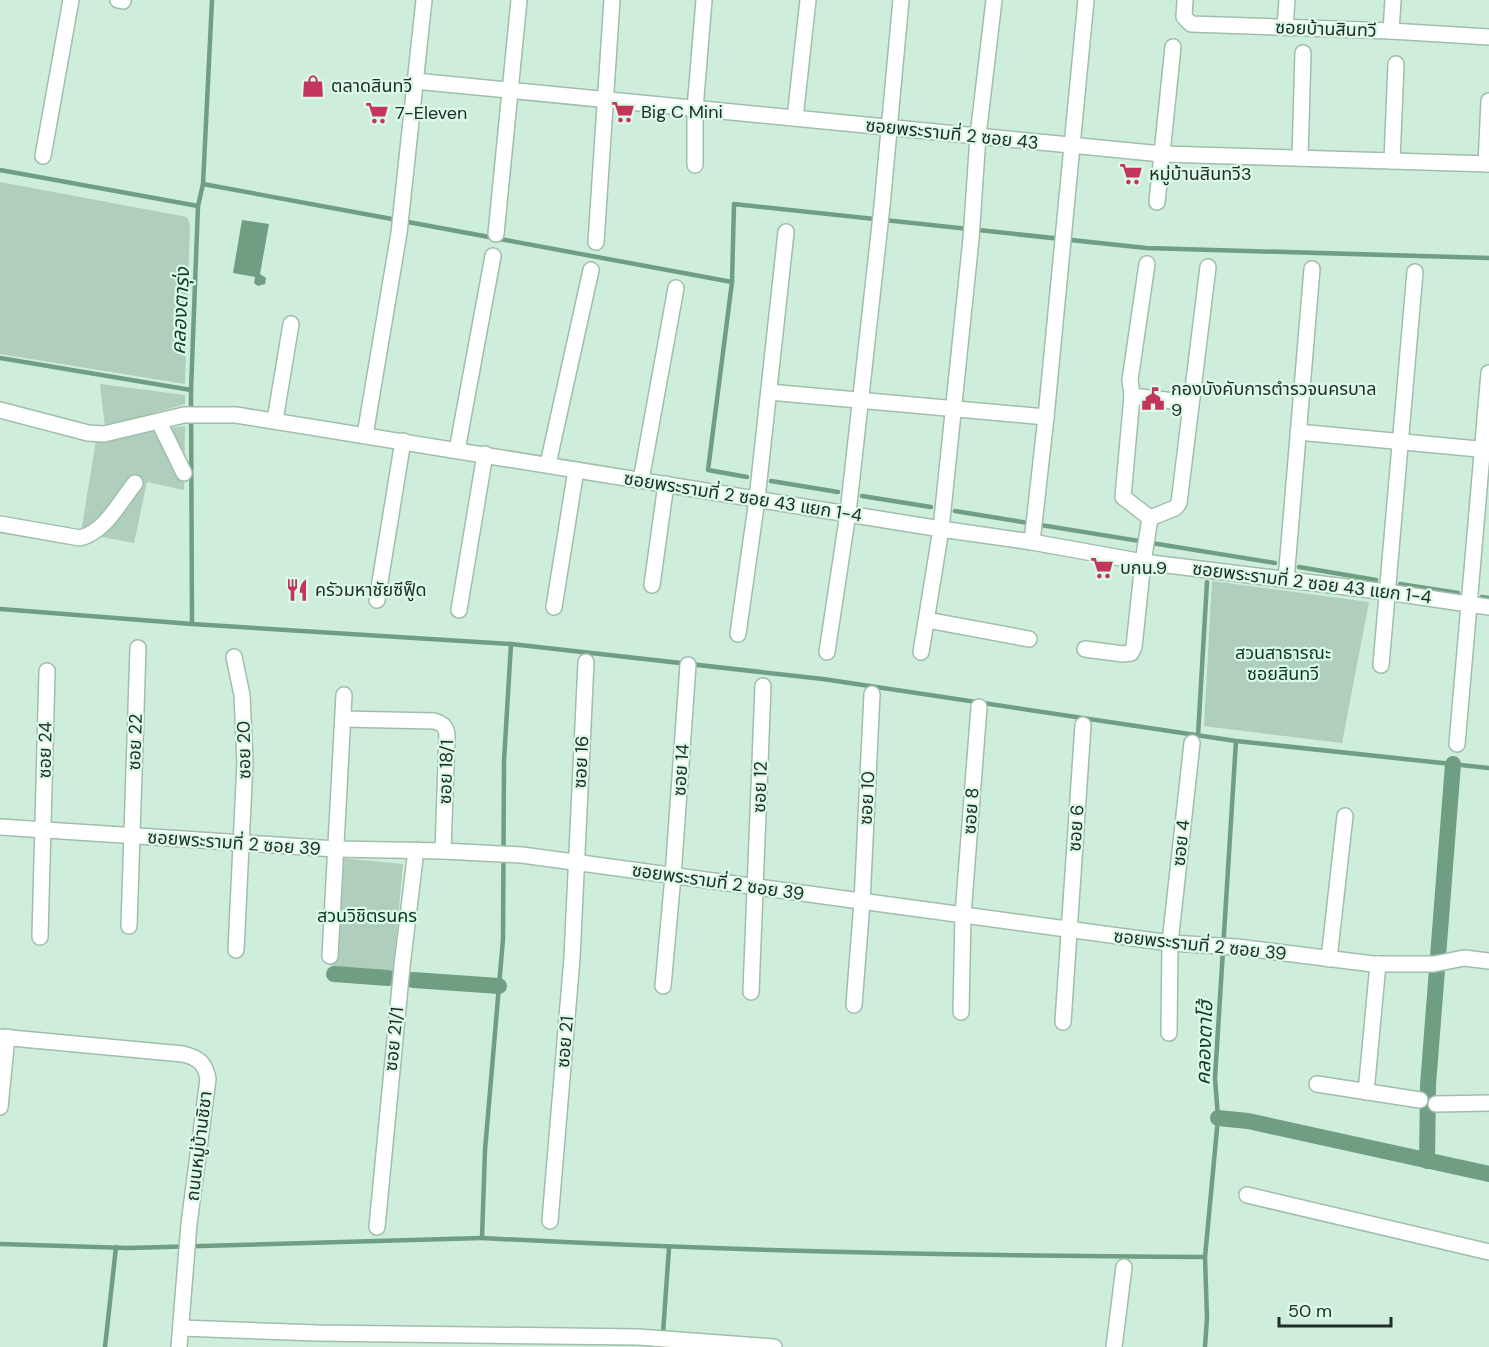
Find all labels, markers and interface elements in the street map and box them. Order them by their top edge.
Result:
street label: ซอยบ้านสินทวี [1275,15,1377,43]
shop icon: ตลาดสินทวี [300,73,326,99]
place label: ตลาดสินทวี [331,74,412,98]
supermarket icon: Big C Mini [610,99,636,125]
supermarket icon: 7-Eleven [364,100,390,126]
place label: Big C Mini [641,100,723,124]
place label: 7-Eleven [395,101,467,125]
street label: ซอยพระรามที่ 2 ซอย 43 [864,112,1040,155]
supermarket icon: หมู่บ้านสินทวี3 [1118,161,1144,187]
place label: หมู่บ้านสินทวี3 [1149,162,1252,186]
water label: คลองตารุ่ง [165,265,195,355]
place label: กองบังคับการตำรวจนครบาล 9 [1171,377,1376,422]
public building icon: กองบังคับการตำรวจนครบาล 9 [1140,386,1166,412]
street label: ซอยพระรามที่ 2 ซอย 43 แยก 1-4 [622,465,864,528]
supermarket icon: บกน.9 [1089,555,1115,581]
street label: ซอยพระรามที่ 2 ซอย 43 แยก 1-4 [1191,555,1433,610]
place label: บกน.9 [1120,556,1167,580]
restaurant icon: ครัวมหาชัยซีฟู็ด [284,577,310,603]
place label: ครัวมหาชัยซีฟู็ด [315,578,427,602]
park label: สวนสาธารณะ ซอยสินทวี [1235,641,1331,686]
street label: ซอย 22 [122,713,148,771]
street label: ซอย 24 [33,721,57,779]
street label: ซอย 20 [231,721,257,779]
street label: ซอย 16 [568,735,594,789]
street label: ซอย 18/1 [433,739,459,805]
street label: ซอย 14 [667,743,695,797]
street label: ซอย 12 [747,761,773,813]
street label: ซอย 10 [854,771,880,825]
street label: ซอย 8 [957,787,985,835]
street label: ซอย 6 [1062,804,1090,852]
street label: ซอย 4 [1167,818,1195,868]
street label: ซอยพระรามที่ 2 ซอย 39 [147,824,322,861]
street label: ซอยพระรามที่ 2 ซอย 39 [630,857,806,906]
park label: สวนวิชิตรนคร [317,904,417,928]
street label: ซอยพระรามที่ 2 ซอย 39 [1112,923,1288,966]
water label: คลองตาโฮ้ [1190,998,1219,1085]
street label: ซอย 21/1 [379,1006,409,1072]
street label: ซอย 21 [551,1015,579,1069]
street label: ถนนหมู่บ้านชิชา [180,1090,218,1202]
scale bar [1279,1290,1392,1328]
text: 50 m [1288,1299,1332,1323]

